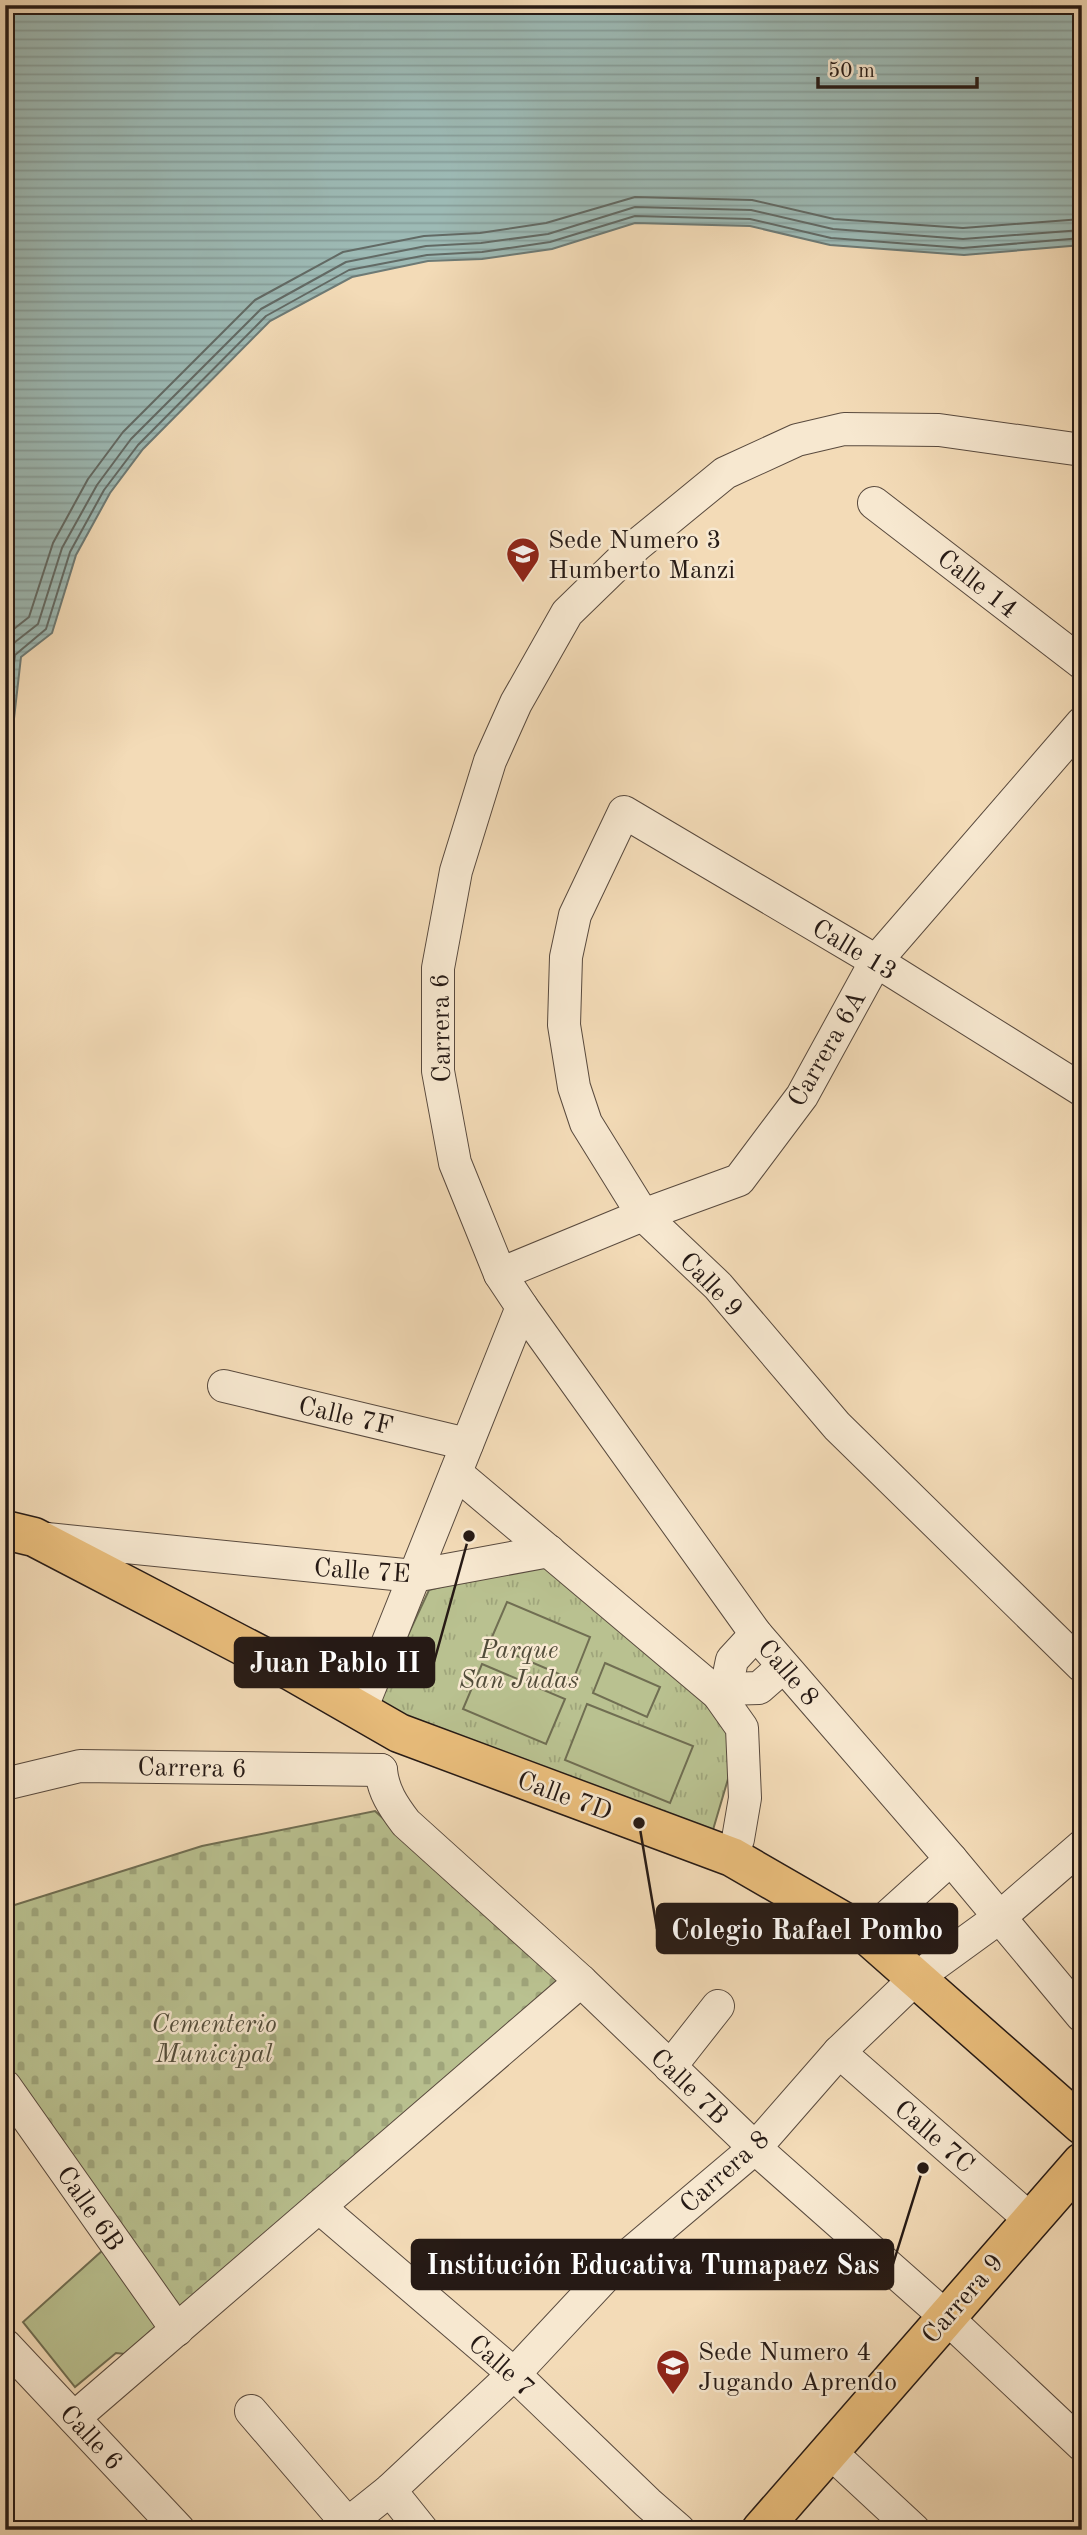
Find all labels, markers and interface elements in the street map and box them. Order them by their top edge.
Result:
scale bar [818,46,977,90]
text: 50 m [828,61,875,82]
place label: Sede Numero 3 Humberto Manzi [548,528,735,584]
school or university icon: Sede Numero 3 Humberto Manzi [504,535,542,584]
street label: Calle 14 [932,545,1022,624]
street label: Calle 13 [807,915,901,986]
street label: Carrera 6 [428,973,456,1083]
street label: Carrera 6A [784,986,871,1111]
street label: Calle 9 [674,1248,747,1323]
street label: Calle 7F [296,1393,395,1440]
street label: Calle 7E [313,1556,411,1588]
street label: Calle 8 [752,1635,823,1712]
callout: Juan Pablo II [235,1638,434,1687]
park label: Parque San Judas [459,1638,579,1694]
text: Juan Pablo II [250,1651,420,1679]
street label: Carrera 6 [137,1755,247,1783]
street label: Calle 7D [513,1768,615,1826]
callout: Colegio Rafael Pombo [657,1904,957,1953]
text: Colegio Rafael Pombo [671,1918,943,1946]
park label: Cementerio Municipal [151,2012,277,2068]
street label: Calle 7B [645,2045,732,2130]
street label: Calle 7C [889,2096,978,2179]
street label: Carrera 8 [676,2126,775,2219]
street label: Calle 6B [51,2162,128,2256]
callout: Institución Educativa Tumapaez Sas [412,2240,893,2289]
street label: Carrera 9 [918,2249,1009,2349]
text: Institución Educativa Tumapaez Sas [426,2253,880,2281]
street label: Calle 7 [463,2331,539,2402]
place label: Sede Numero 4 Jugando Aprendo [698,2340,897,2396]
school or university icon: Sede Numero 4 Jugando Aprendo [654,2347,692,2396]
street label: Calle 6 [54,2401,127,2476]

